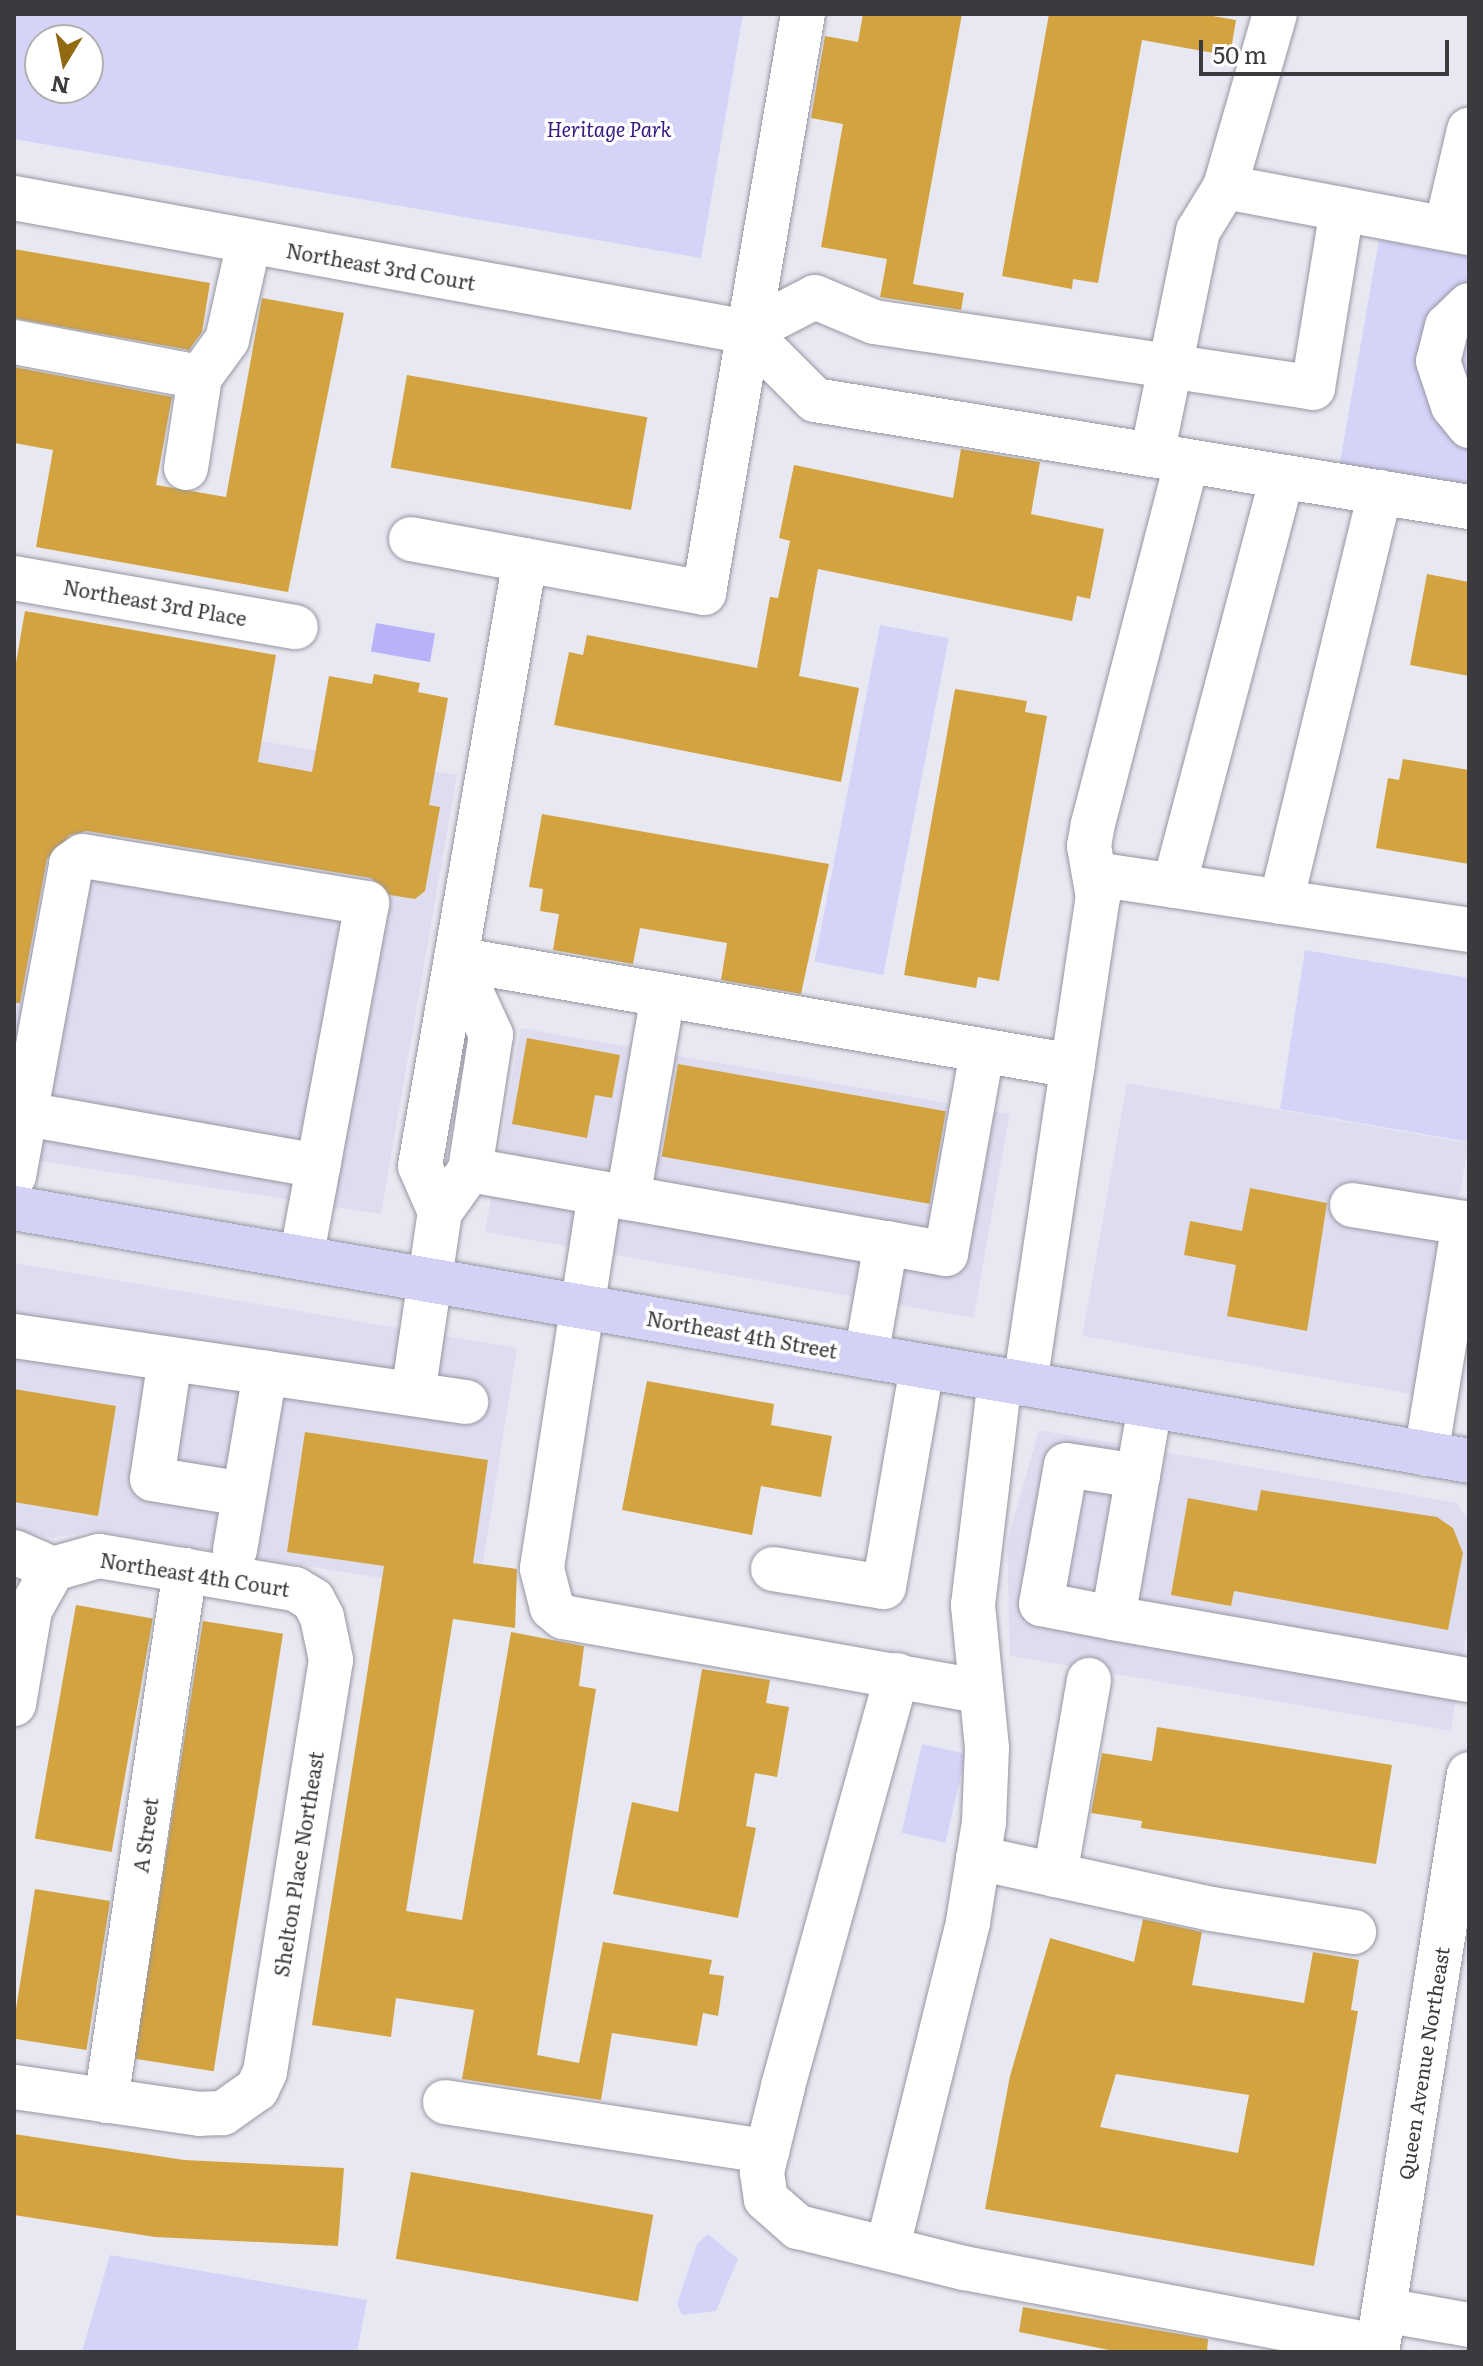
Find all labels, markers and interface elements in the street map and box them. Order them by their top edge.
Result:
north arrow [24,24,104,104]
scale bar [1203,24,1453,74]
text: 50 m [1213,36,1267,71]
text: N [48,68,72,104]
park label: Heritage Park [546,116,672,140]
street label: Northeast 3rd Court [284,238,478,294]
street label: Northeast 3rd Place [61,574,249,630]
street label: Northeast 4th Street [645,1305,839,1363]
street label: Northeast 4th Court [98,1547,292,1601]
street label: Shelton Place Northeast [268,1750,328,1978]
street label: A Street [128,1796,162,1874]
street label: Queen Avenue Northeast [1393,1945,1453,2181]

